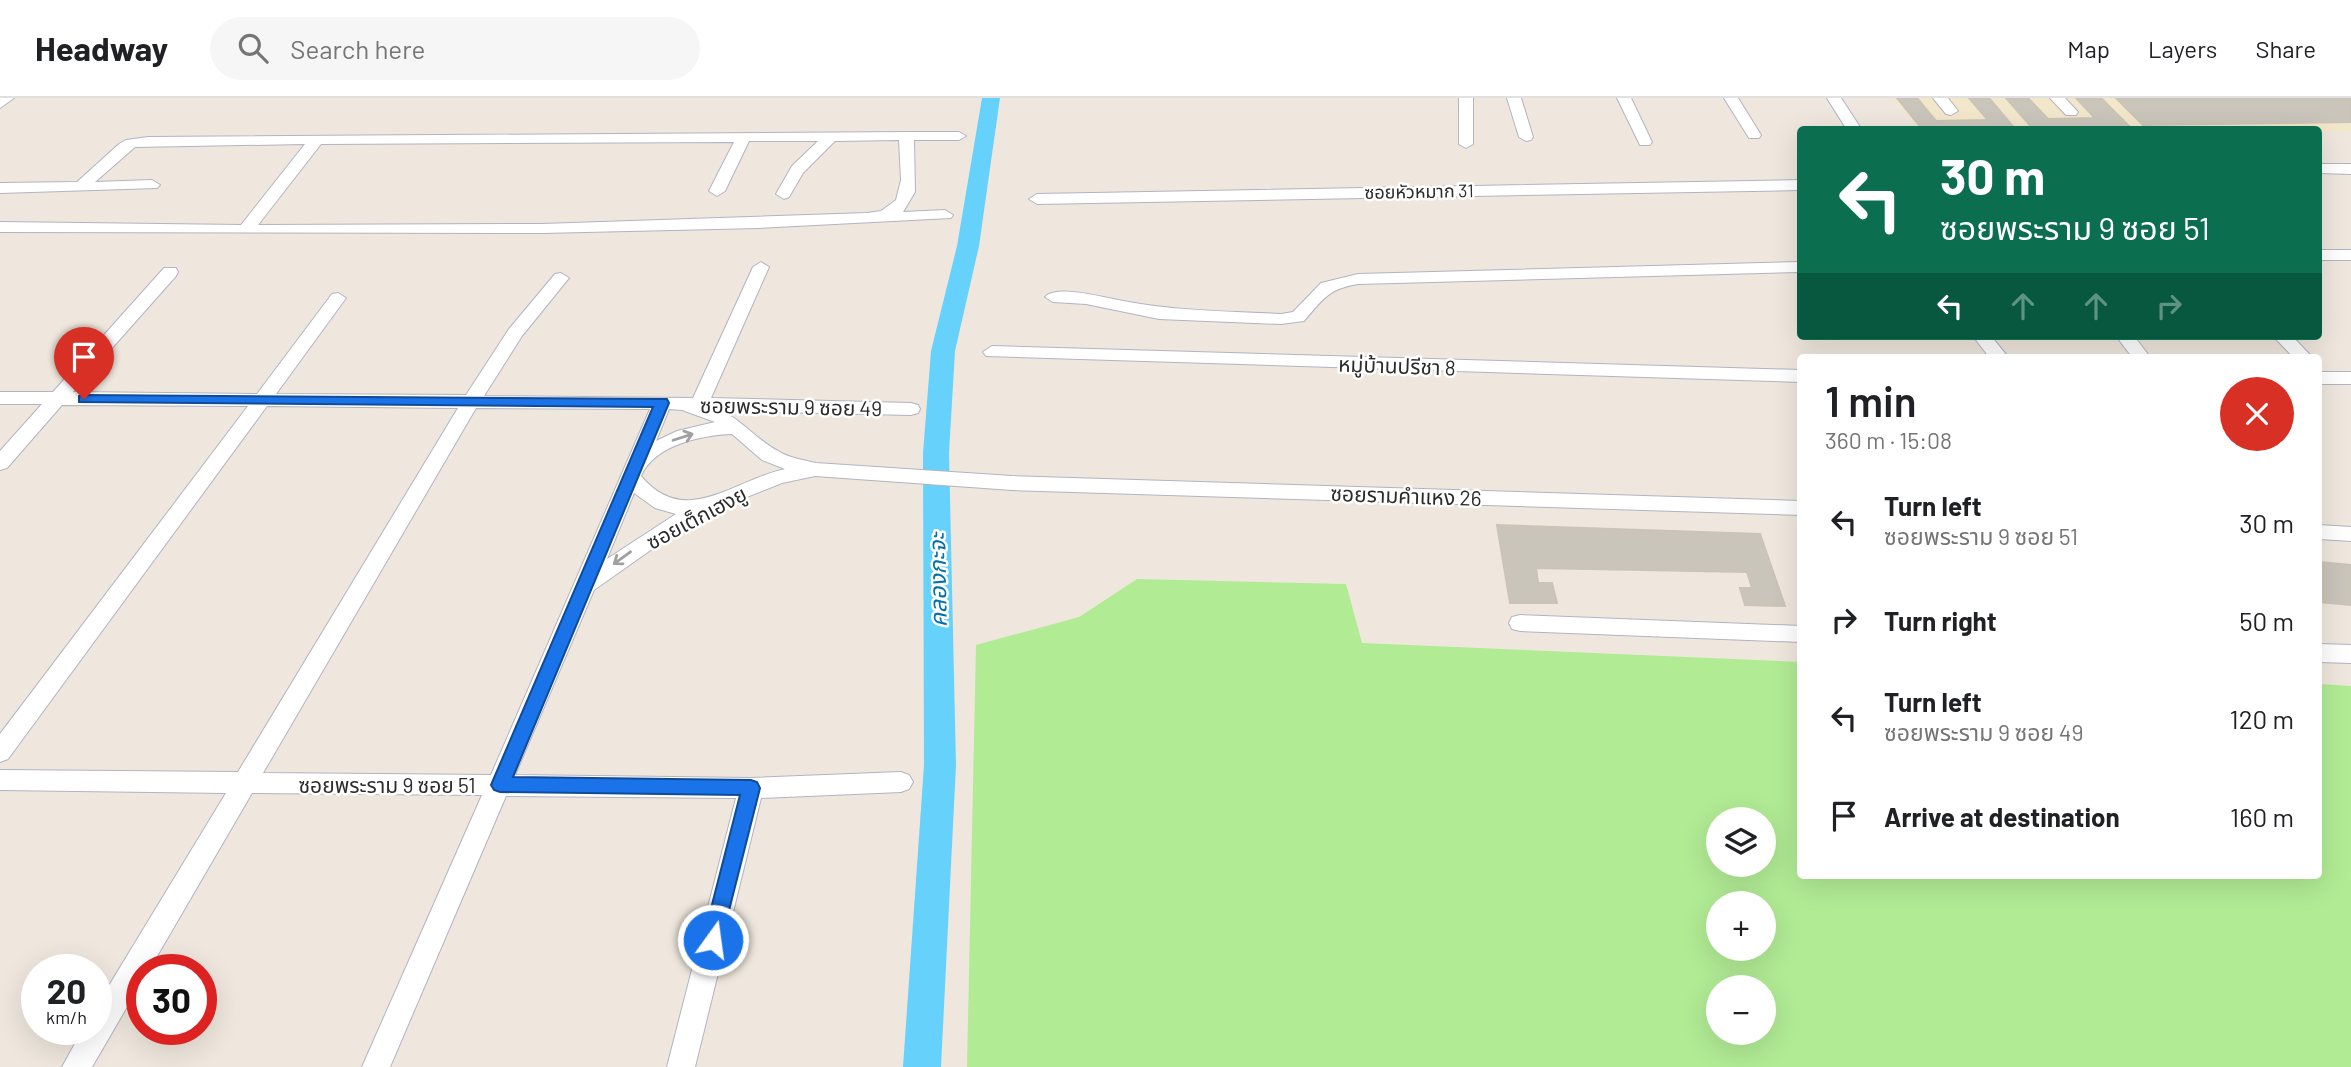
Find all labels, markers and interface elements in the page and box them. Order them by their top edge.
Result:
search box [210,17,700,80]
text: Headway [35,28,168,68]
icon: search [234,29,272,67]
text: Search here [290,33,425,64]
text: Map [2067,34,2110,63]
text: Layers [2148,34,2217,63]
text: Share [2255,34,2316,63]
text: 30 m [1940,146,2045,205]
icon: left [1825,154,1916,245]
street label: ซอยหัวหมาก 31 [1364,179,1474,203]
text: ซอยพระราม 9 ซอย 51 [1940,208,2210,246]
icon: left [1931,287,1969,325]
icon: ahead [2004,287,2042,325]
icon: ahead [2077,287,2115,325]
icon: right [2150,287,2188,325]
pin [54,327,114,399]
icon: arrive [65,338,103,376]
street label: หมู่บ้านปรีชา 8 [1338,350,1456,382]
text: 1 min [1825,375,1917,425]
button: close [2220,377,2294,451]
street label: ซอยพระราม 9 ซอย 49 [700,392,882,420]
text: 360 m · 15:08 [1825,426,1952,454]
one-way arrow [672,429,694,442]
street label: ซอยเต็กเฮงยู [642,480,751,556]
street label: ซอยรามคำแหง 26 [1330,480,1482,510]
text: Turn left [1884,490,1982,521]
icon: left [1825,503,1863,541]
text: 30 m [2239,507,2294,538]
text: ซอยพระราม 9 ซอย 51 [1884,522,2078,550]
water label: คลองกะจะ [922,530,952,627]
one-way arrow [613,551,632,566]
icon: right [1825,601,1863,639]
text: Turn right [1884,605,1997,636]
text: 50 m [2239,605,2294,636]
text: Turn left [1884,686,1982,717]
icon: left [1825,699,1863,737]
text: 120 m [2230,703,2294,734]
text: ซอยพระราม 9 ซอย 49 [1884,718,2083,746]
street label: ซอยพระราม 9 ซอย 51 [298,772,476,797]
icon: arrive [1825,797,1863,835]
text: Arrive at destination [1884,801,2120,832]
text: 160 m [2230,801,2294,832]
map controls [1706,807,1776,1045]
button: layers [1706,807,1776,877]
button: + [1706,891,1776,961]
position arrow [676,903,750,977]
speed limit sign: 30 [126,954,217,1045]
text: 20 [47,969,86,1011]
button: − [1706,975,1776,1045]
text: km/h [46,1006,87,1028]

